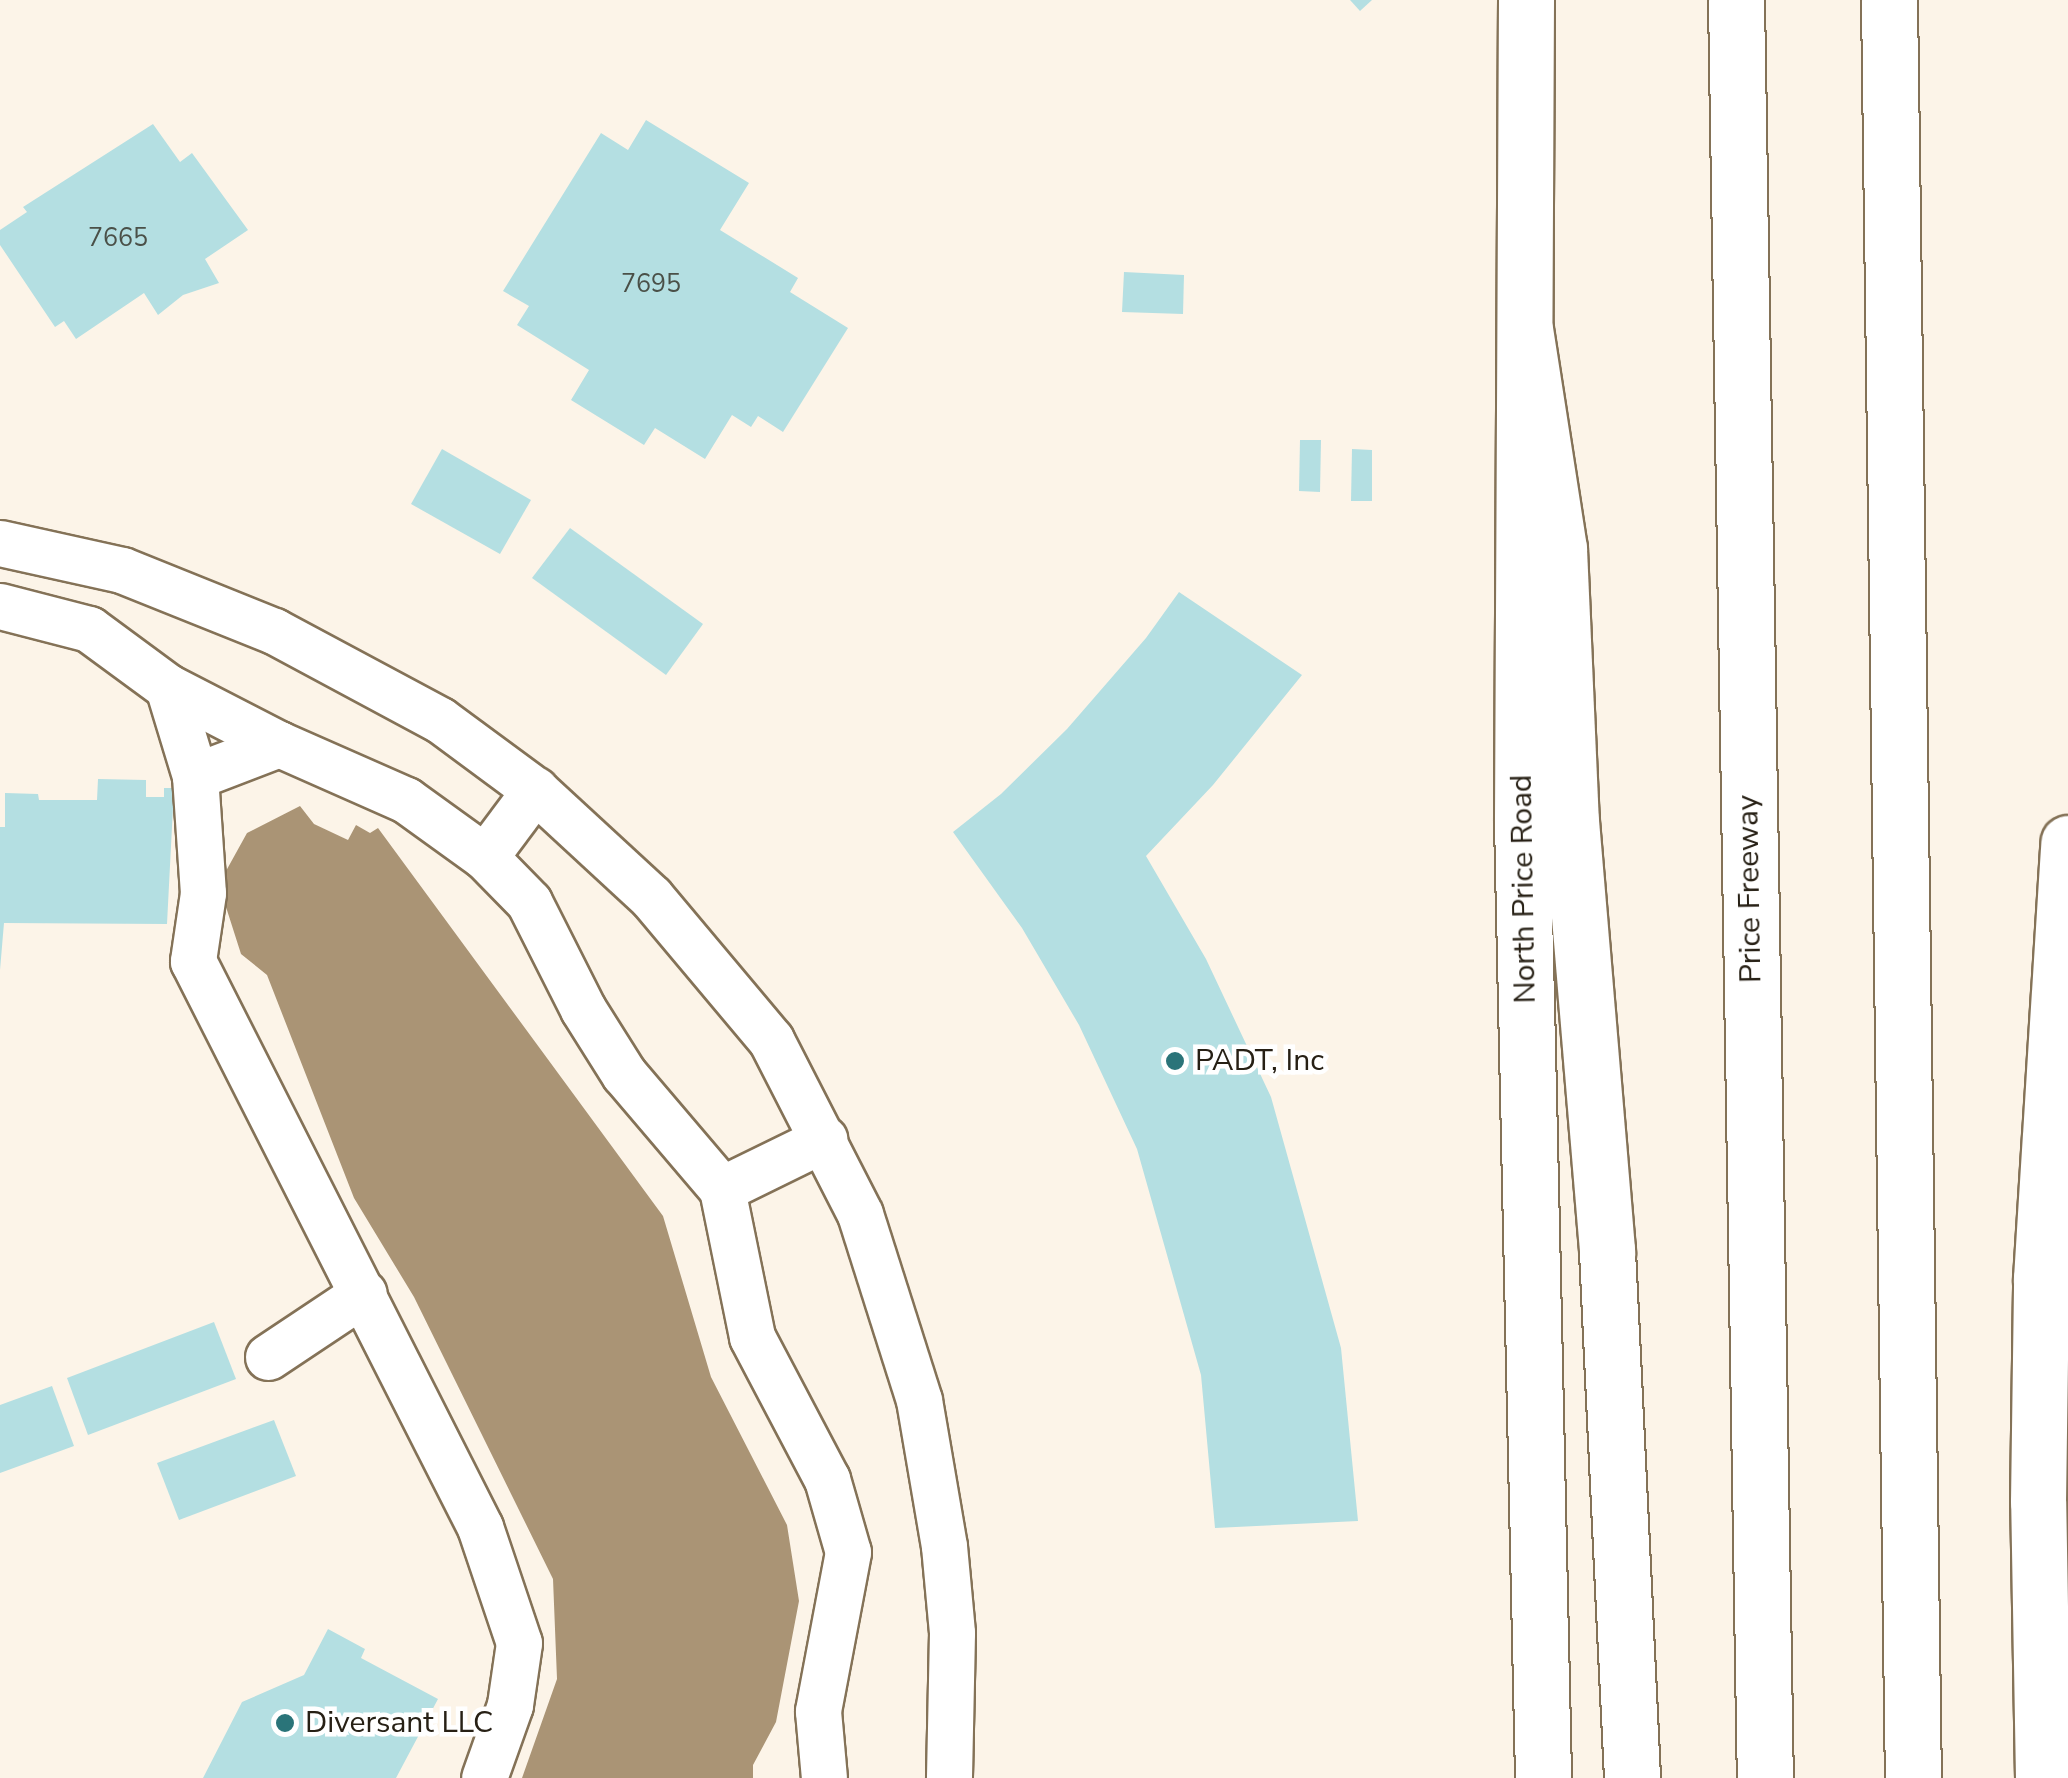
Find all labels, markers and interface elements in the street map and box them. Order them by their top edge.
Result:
house number: 7665 [88,223,148,253]
house number: 7695 [621,269,681,299]
street label: North Price Road [1504,774,1544,1004]
street label: Price Freeway [1730,795,1770,983]
place label: PADT, Inc [1195,1043,1324,1079]
marker: PADT, Inc [1164,1050,1186,1072]
place label: Diversant LLC [305,1705,493,1741]
marker: Diversant LLC [274,1712,296,1734]

